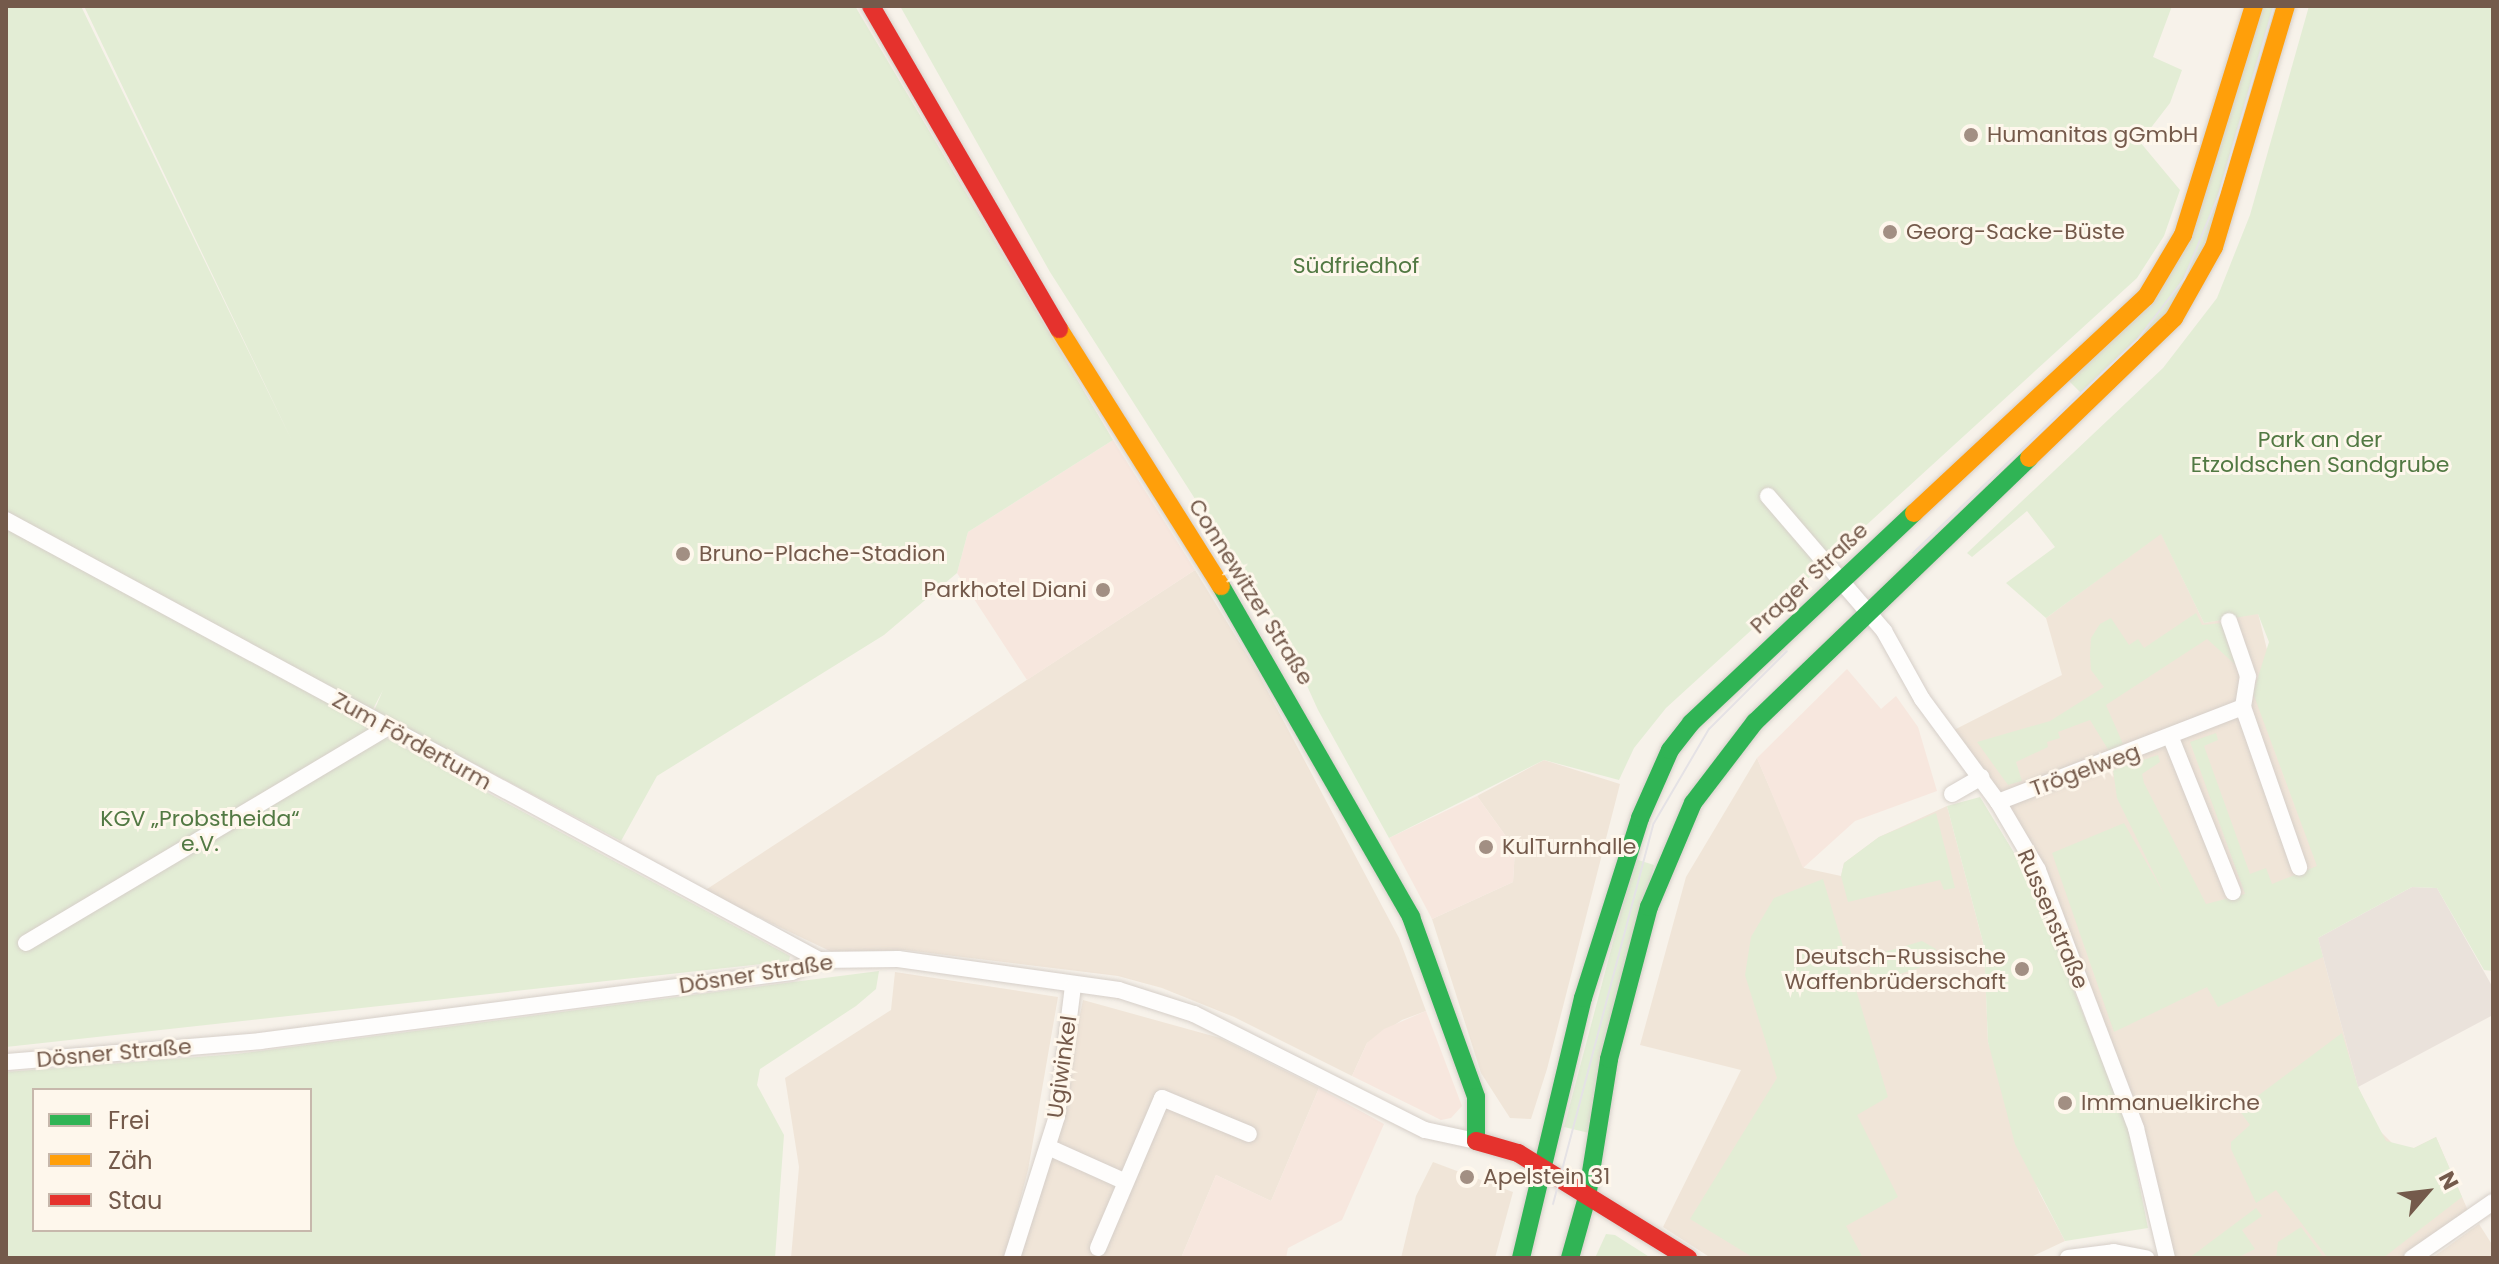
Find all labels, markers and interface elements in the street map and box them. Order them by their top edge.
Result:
place label: Humanitas gGmbH [1987,122,2198,148]
marker: Humanitas gGmbH [1962,126,1980,144]
place label: Georg-Sacke-Büste [1906,219,2125,245]
marker: Georg-Sacke-Büste [1881,223,1899,241]
park label: Südfriedhof [1293,253,1419,279]
park label: Park an der Etzoldschen Sandgrube [2191,426,2449,478]
street label: Connewitzer Straße [1183,494,1319,690]
street label: Prager Straße [1745,517,1873,639]
place label: Bruno-Plache-Stadion [699,541,946,567]
marker: Bruno-Plache-Stadion [674,545,692,563]
place label: Parkhotel Diani [923,577,1087,603]
marker: Parkhotel Diani [1094,581,1112,599]
street label: Zum Förderturm [328,686,496,796]
street label: Trögelweg [2027,738,2143,802]
park label: KGV „Probstheida“ e.V. [100,805,300,856]
place label: KulTurnhalle [1502,834,1636,860]
marker: KulTurnhalle [1477,838,1495,856]
street label: Russenstraße [2012,845,2094,993]
place label: Deutsch-Russische Waffenbrüderschaft [1785,943,2006,994]
street label: Dösner Straße [677,949,835,999]
marker: Deutsch-Russische Waffenbrüderschaft [2013,960,2031,978]
street label: Ugiwinkel [1042,1014,1082,1120]
street label: Dösner Straße [35,1033,193,1073]
legend [32,1088,312,1232]
place label: Immanuelkirche [2081,1090,2260,1116]
marker: Immanuelkirche [2056,1094,2074,1112]
text: Frei [108,1104,150,1137]
text: Zäh [108,1144,153,1177]
north arrow [2387,1152,2467,1232]
place label: Apelstein 31 [1483,1164,1610,1190]
text: N [2431,1166,2466,1195]
marker: Apelstein 31 [1458,1168,1476,1186]
text: Stau [108,1184,162,1217]

